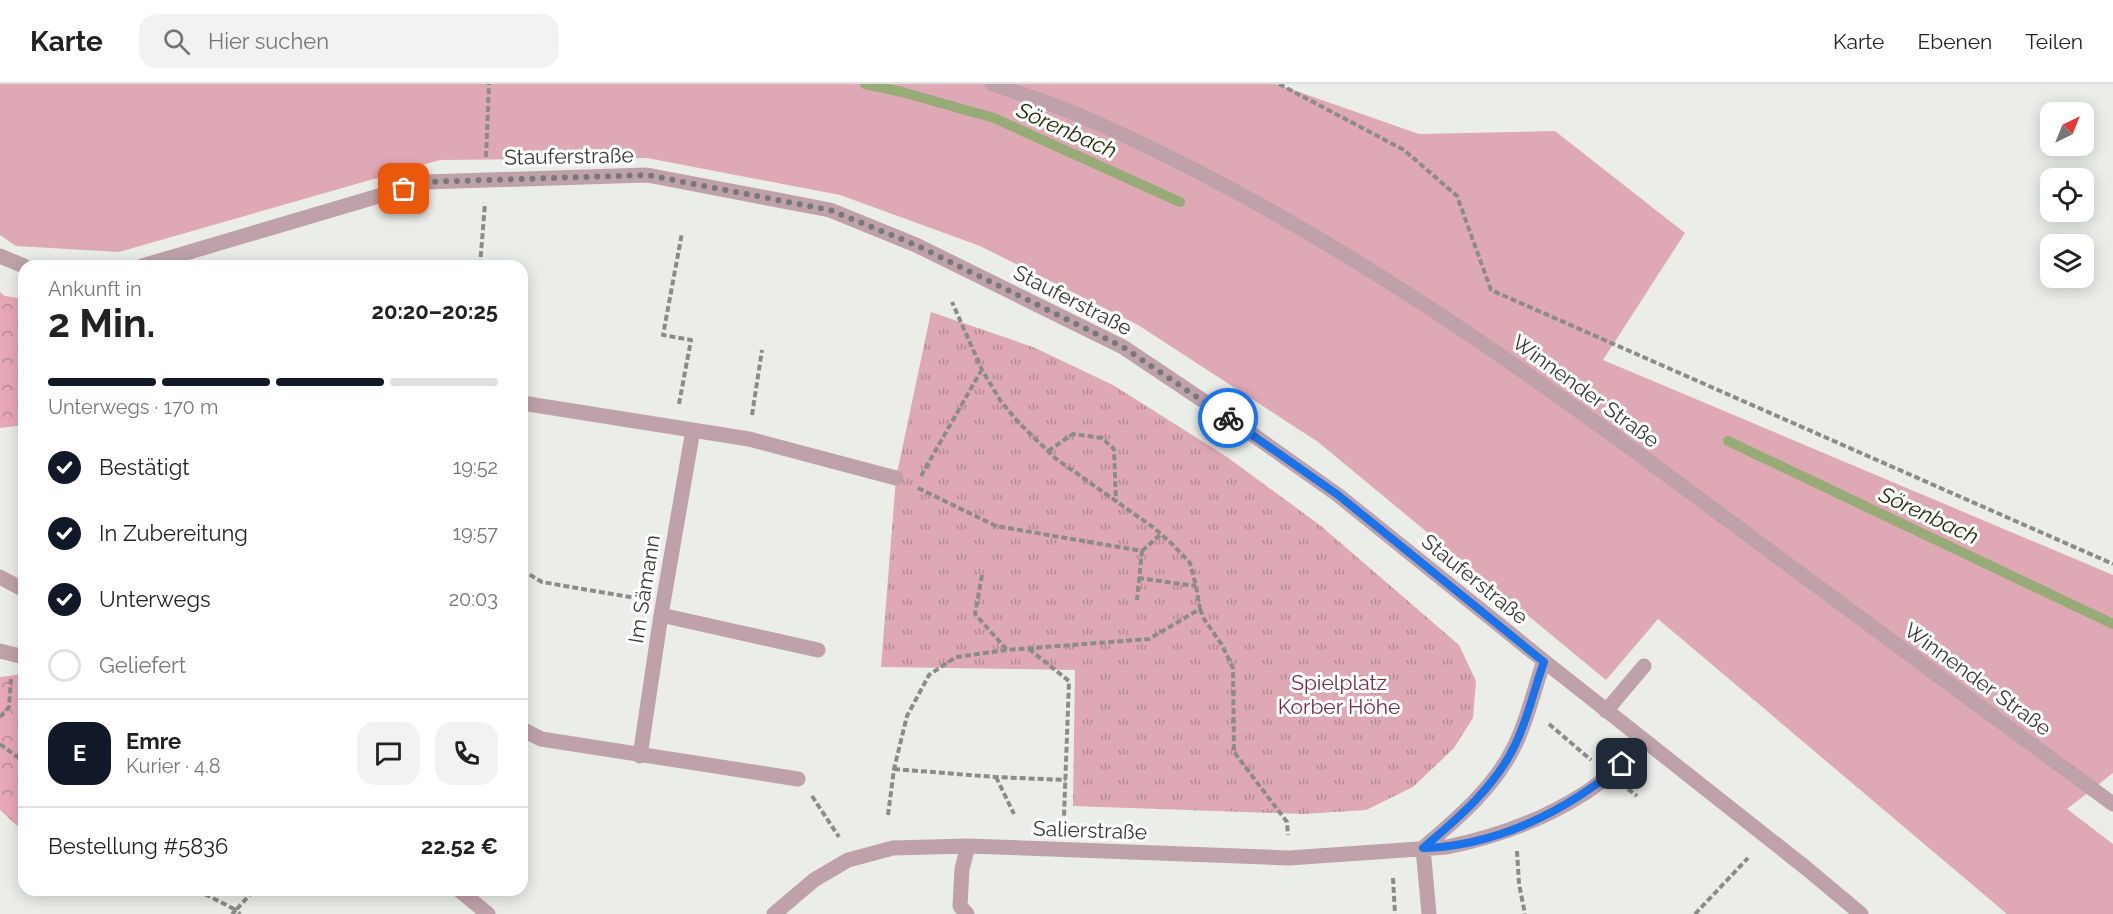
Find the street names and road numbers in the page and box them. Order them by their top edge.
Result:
street label: Stauferstraße [504,142,634,170]
street label: Stauferstraße [1010,259,1136,341]
street label: Winnender Straße [1508,329,1664,453]
street label: Stauferstraße [1417,528,1533,630]
street label: Im Sämann [623,533,665,645]
street label: Winnender Straße [1900,617,2056,741]
street label: Salierstraße [1033,816,1147,844]

